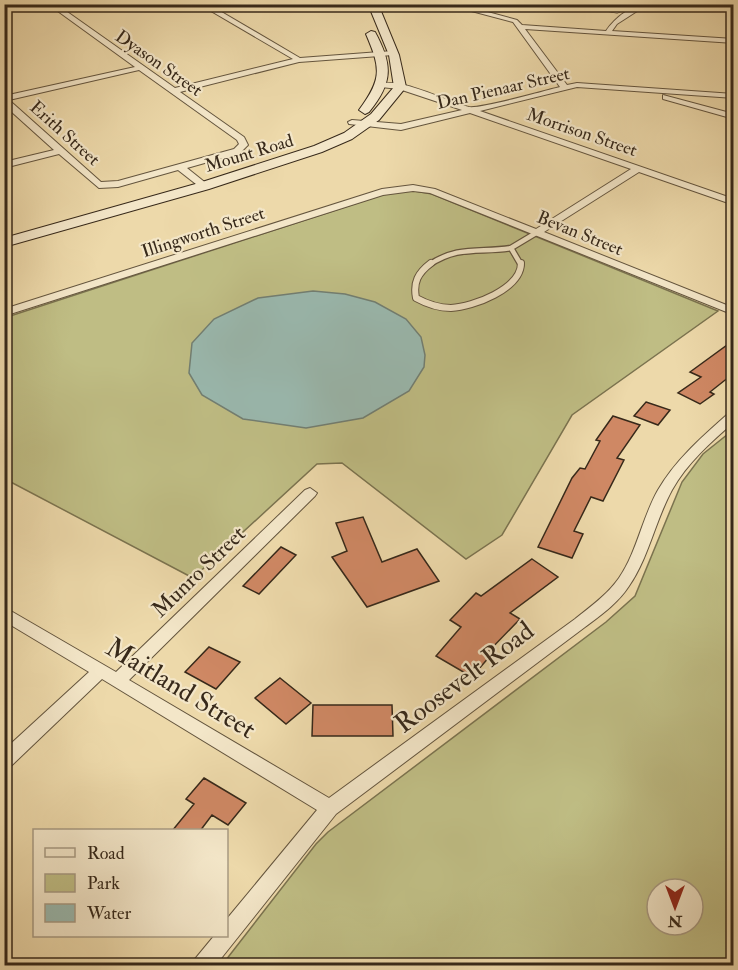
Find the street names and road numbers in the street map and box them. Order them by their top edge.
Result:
street label: Dyason Street [111,25,207,102]
street label: Dan Pienaar Street [434,62,572,115]
street label: Erith Street [25,96,105,171]
street label: Morrison Street [524,103,640,162]
street label: Mount Road [202,129,296,178]
street label: Illingworth Street [139,202,268,263]
street label: Bevan Street [533,206,626,261]
street label: Munro Street [146,520,252,623]
street label: Roosevelt Road [388,614,540,740]
street label: Maitland Street [100,631,262,746]

